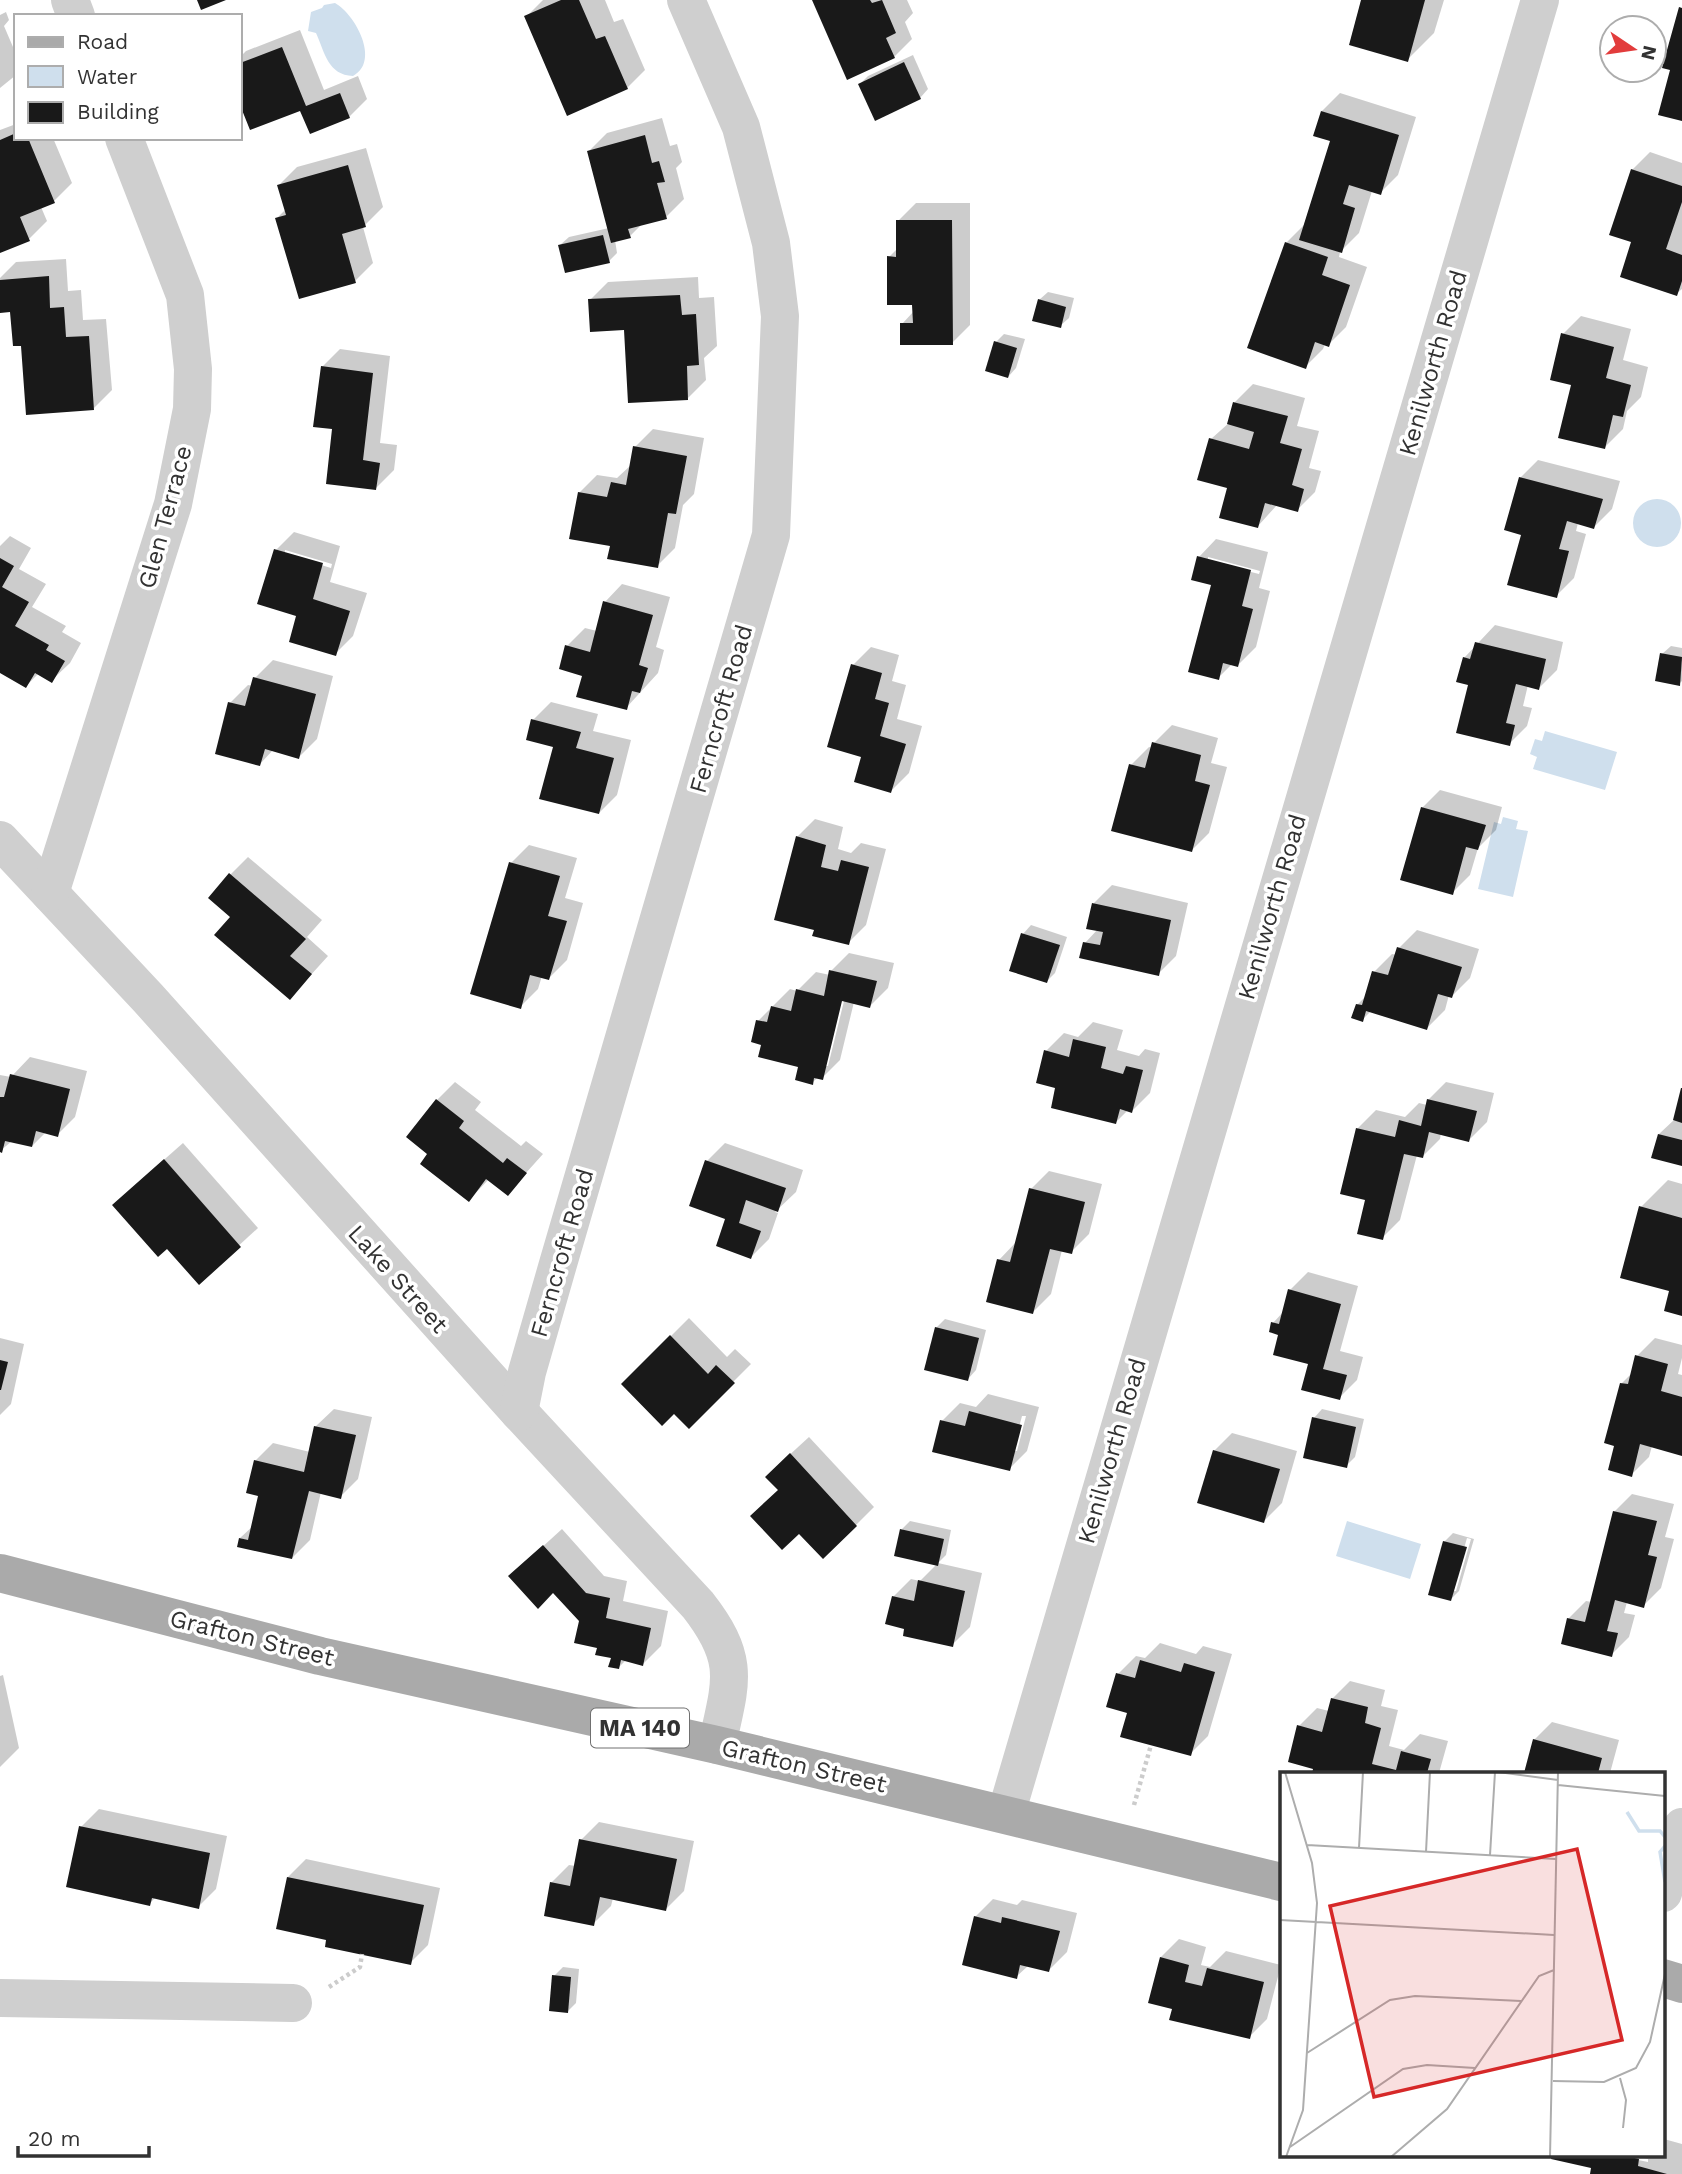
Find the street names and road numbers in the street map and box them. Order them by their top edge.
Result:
street label: Kenilworth Road [1393,267,1473,459]
street label: Glen Terrace [132,442,198,592]
street label: Ferncroft Road [684,622,758,796]
street label: Kenilworth Road [1232,811,1312,1003]
street label: Ferncroft Road [525,1166,599,1340]
street label: Lake Street [342,1219,454,1339]
street label: Kenilworth Road [1072,1355,1152,1547]
street label: Grafton Street [167,1604,337,1672]
road number: MA 140 [591,1708,689,1748]
street label: Grafton Street [719,1733,889,1799]

